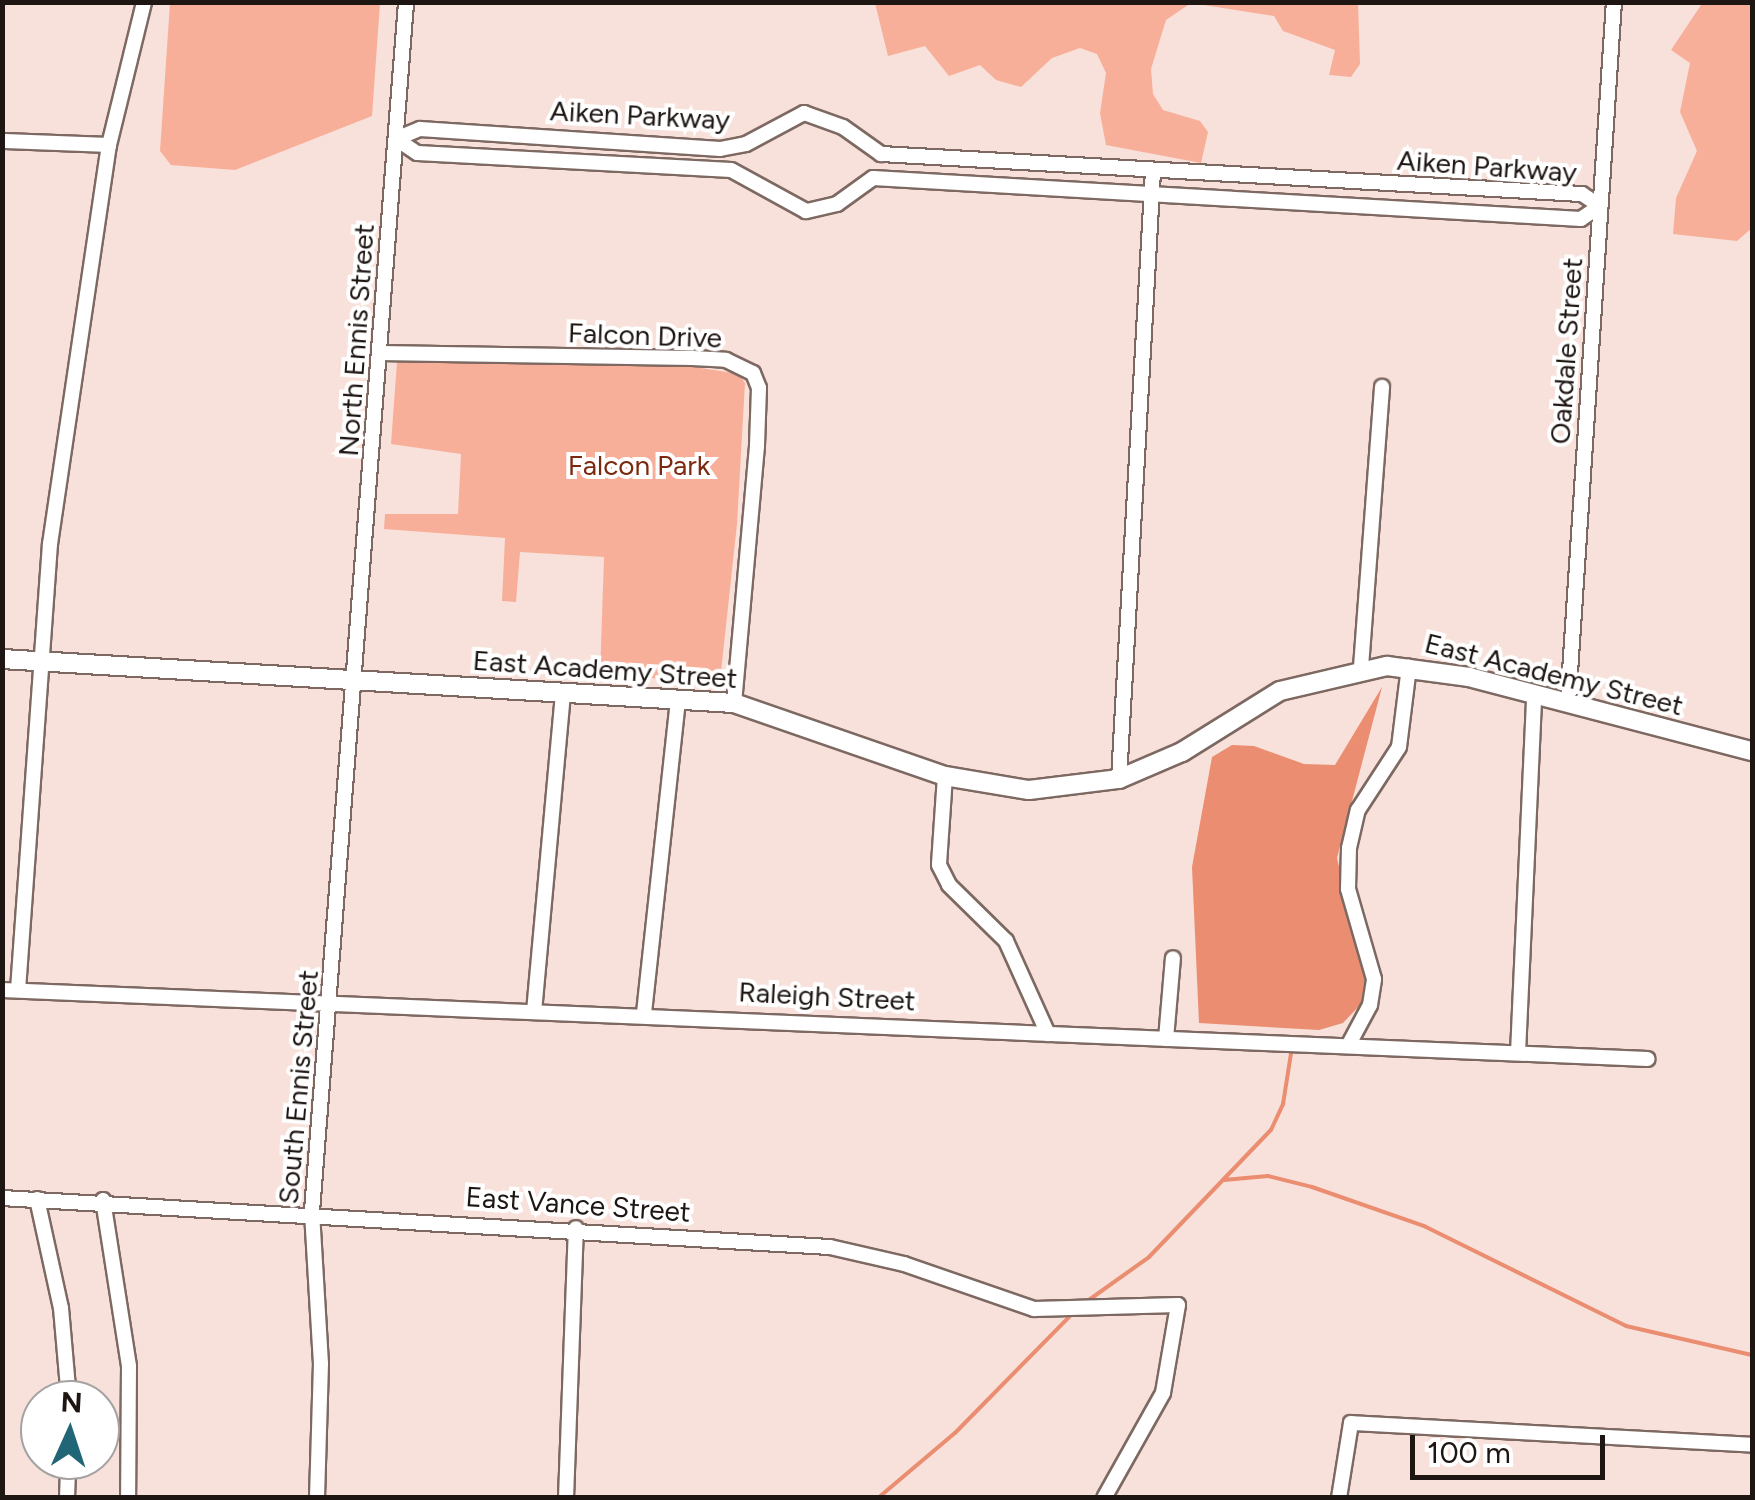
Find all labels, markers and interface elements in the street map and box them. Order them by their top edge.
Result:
street label: Aiken Parkway [549,94,731,136]
street label: Aiken Parkway [1396,143,1578,189]
street label: North Ennis Street [331,223,381,457]
street label: Oakdale Street [1543,257,1589,445]
street label: Falcon Drive [567,316,723,354]
park label: Falcon Park [568,448,710,482]
street label: East Academy Street [1421,626,1687,722]
street label: East Academy Street [472,643,738,695]
street label: South Ennis Street [271,969,325,1205]
street label: Raleigh Street [738,975,916,1017]
street label: East Vance Street [464,1179,692,1229]
north arrow [20,1380,120,1480]
text: N [60,1384,83,1420]
scale bar [1415,1415,1610,1477]
text: 100 m [1427,1434,1511,1471]

